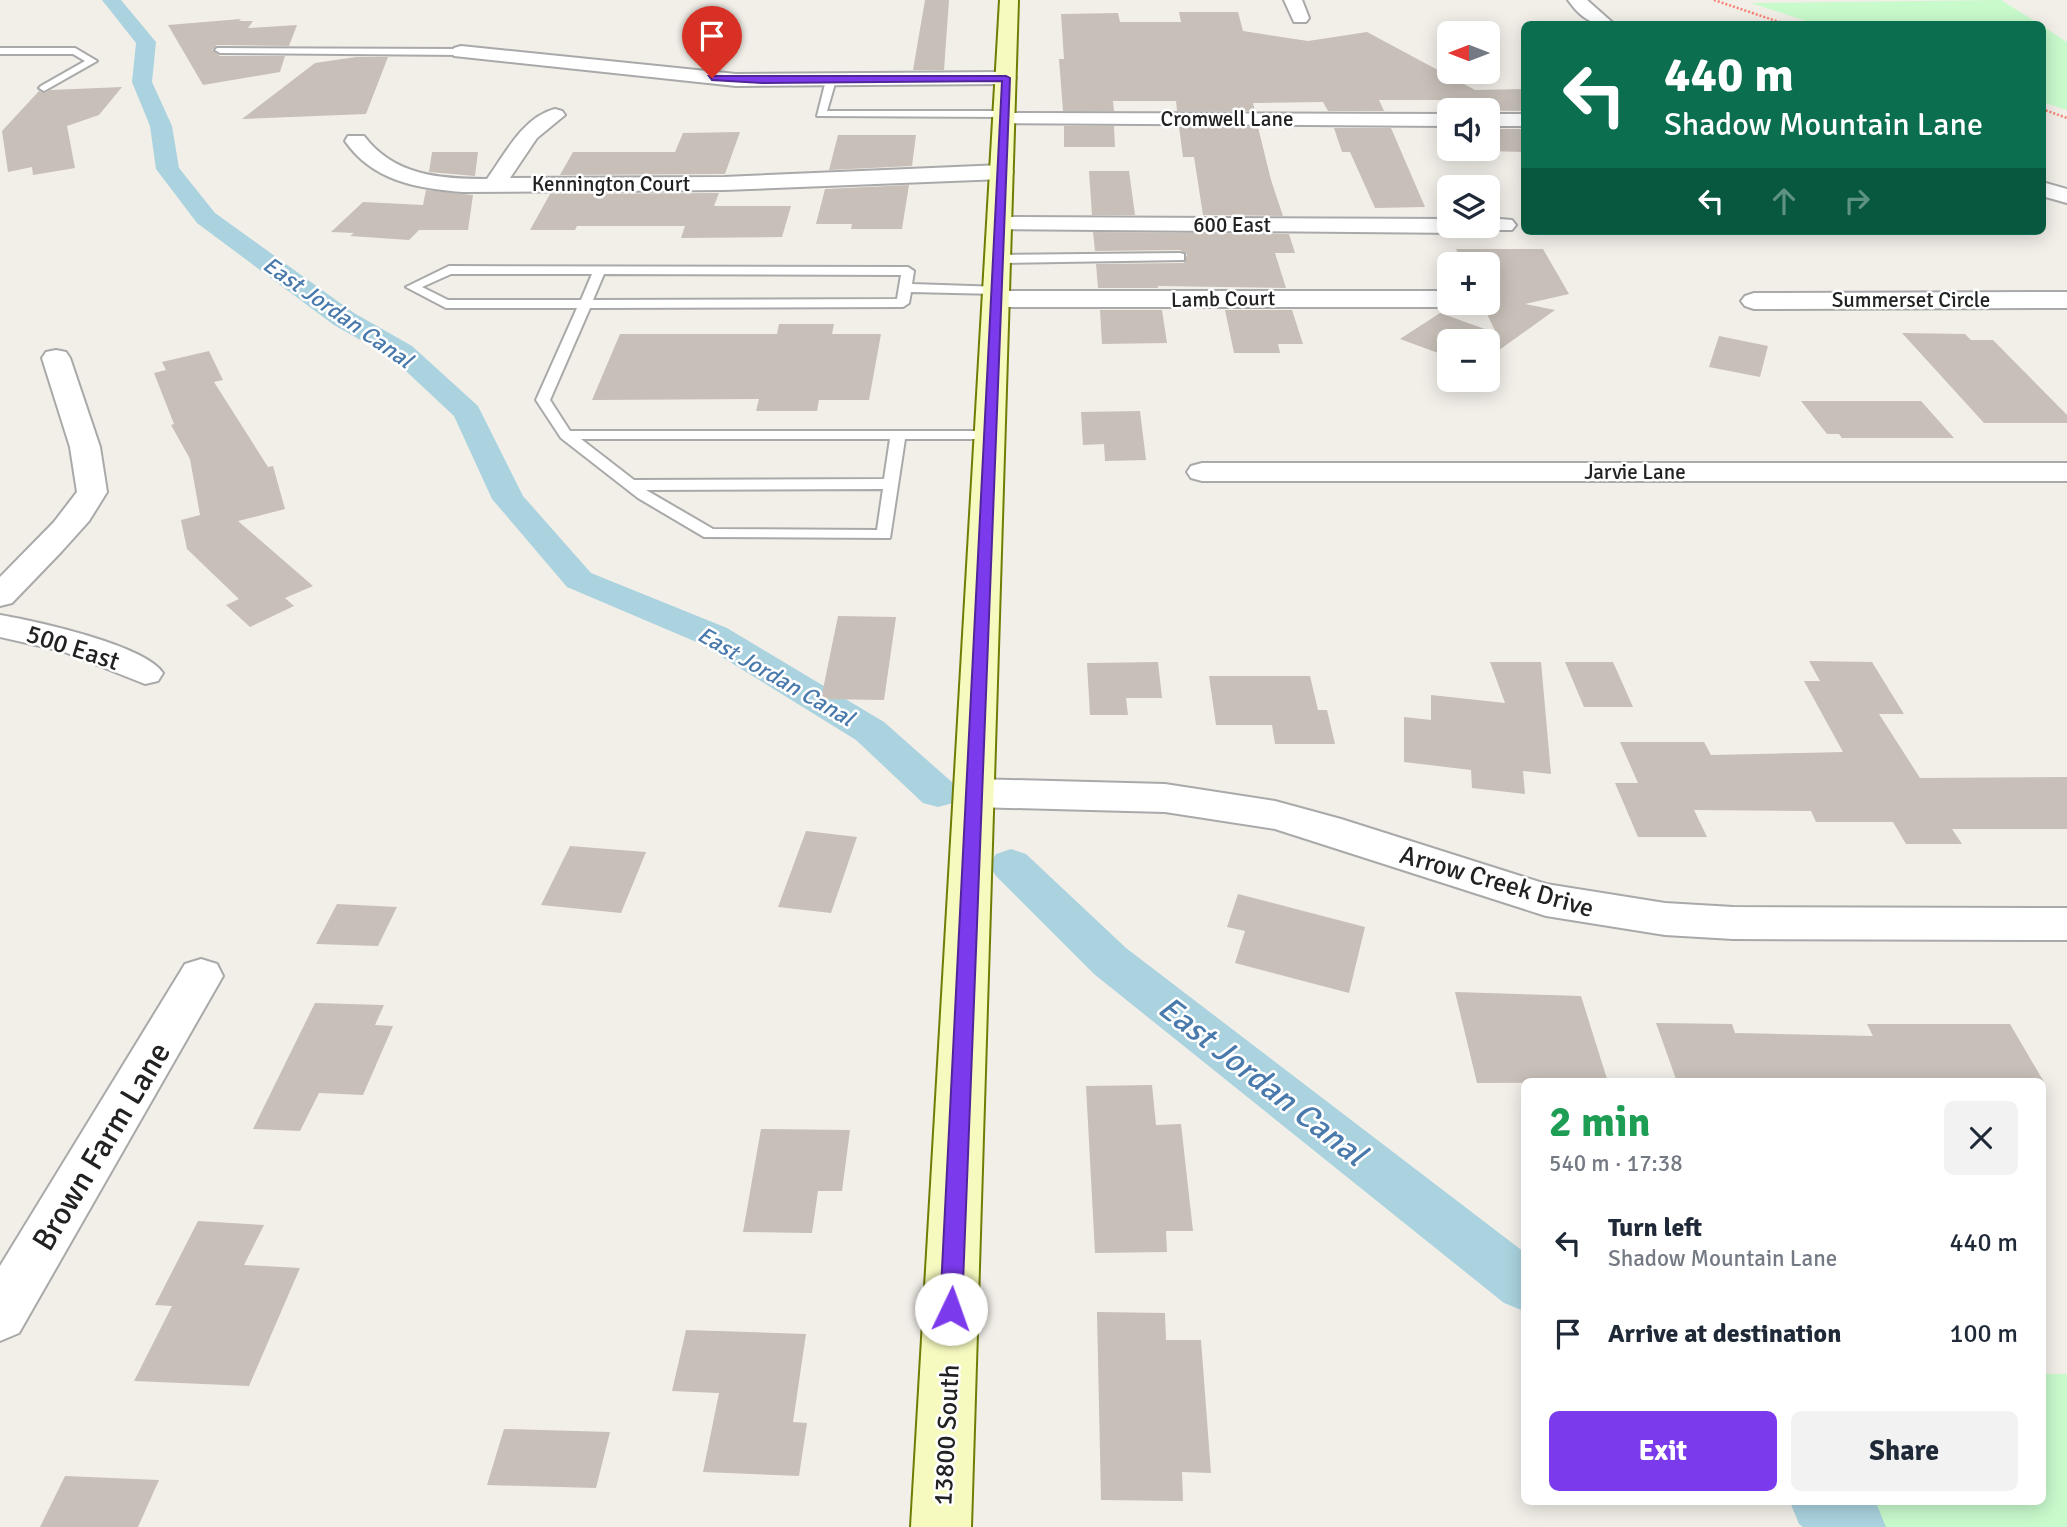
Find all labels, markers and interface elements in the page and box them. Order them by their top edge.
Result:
pin [682,6,742,78]
icon: arrive [693,17,731,55]
north arrow [1437,21,1500,84]
map controls [1437,21,1500,392]
text: 440 m [1664,45,1794,105]
icon: left [1549,49,1640,140]
button: sound [1437,98,1500,161]
text: Shadow Mountain Lane [1664,105,1983,144]
street label: Cromwell Lane [1161,106,1293,132]
street label: Kennington Court [532,171,690,197]
button: layers [1437,175,1500,238]
icon: left [1692,182,1730,220]
icon: ahead [1765,182,1803,220]
icon: right [1838,182,1876,220]
street label: 600 East [1193,212,1271,238]
water label: East Jordan Canal [257,250,420,376]
button: + [1437,252,1500,315]
street label: Lamb Court [1171,285,1275,313]
street label: Summerset Circle [1832,287,1990,313]
button: − [1437,329,1500,392]
street label: Jarvie Lane [1584,459,1686,485]
street label: 500 East [22,618,123,678]
water label: East Jordan Canal [692,620,861,734]
street label: Arrow Creek Drive [1396,839,1597,925]
water label: East Jordan Canal [1150,987,1376,1176]
street label: Brown Farm Lane [24,1035,179,1258]
text: 2 min [1549,1097,1650,1148]
button: close [1944,1101,2018,1175]
text: 540 m · 17:38 [1549,1149,1683,1178]
text: Turn left [1608,1212,1702,1244]
icon: left [1549,1224,1587,1262]
text: 440 m [1949,1227,2018,1259]
text: Shadow Mountain Lane [1608,1244,1837,1273]
position arrow [914,1272,988,1346]
icon: arrive [1549,1315,1587,1353]
text: Arrive at destination [1608,1318,1841,1350]
text: 100 m [1949,1318,2018,1350]
street label: 13800 South [927,1364,967,1506]
button: Exit [1549,1411,1777,1491]
button: Share [1791,1411,2018,1491]

